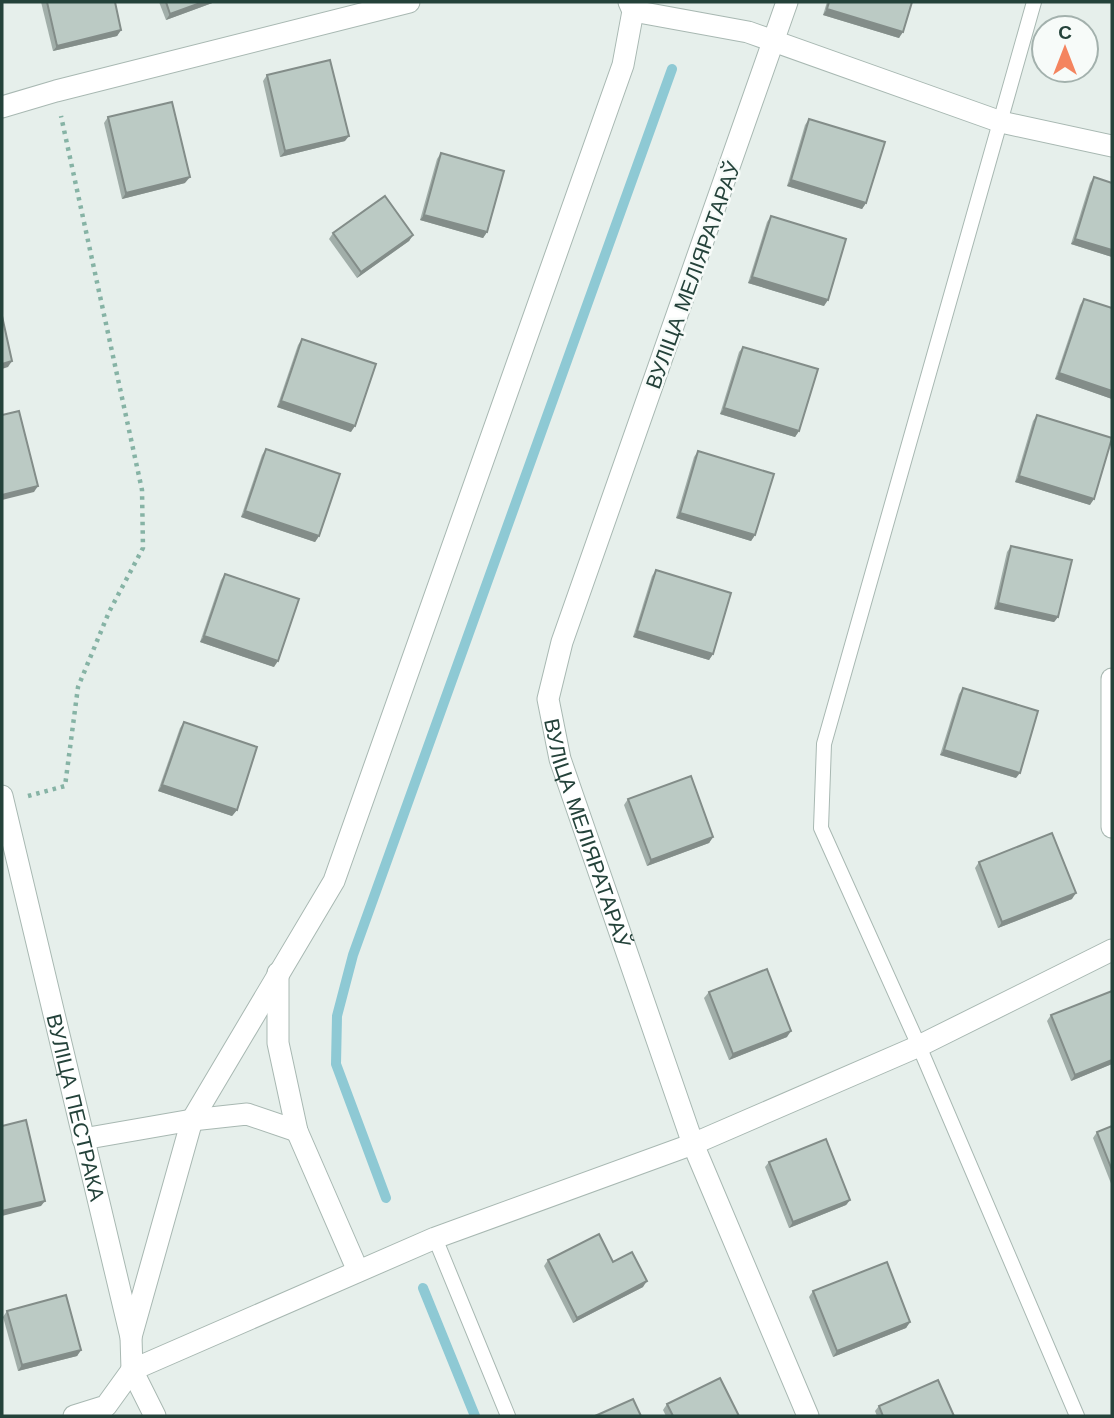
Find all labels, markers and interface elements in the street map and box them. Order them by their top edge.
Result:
north arrow [1030,14,1100,84]
text: С [1058,21,1072,44]
street label: ВУЛІЦА МЕЛІЯРАТАРАЎ [640,158,746,392]
street label: ВУЛІЦА МЕЛІЯРАТАРАЎ [540,716,637,951]
street label: ВУЛІЦА ПЕСТРАКА [42,1011,111,1203]

